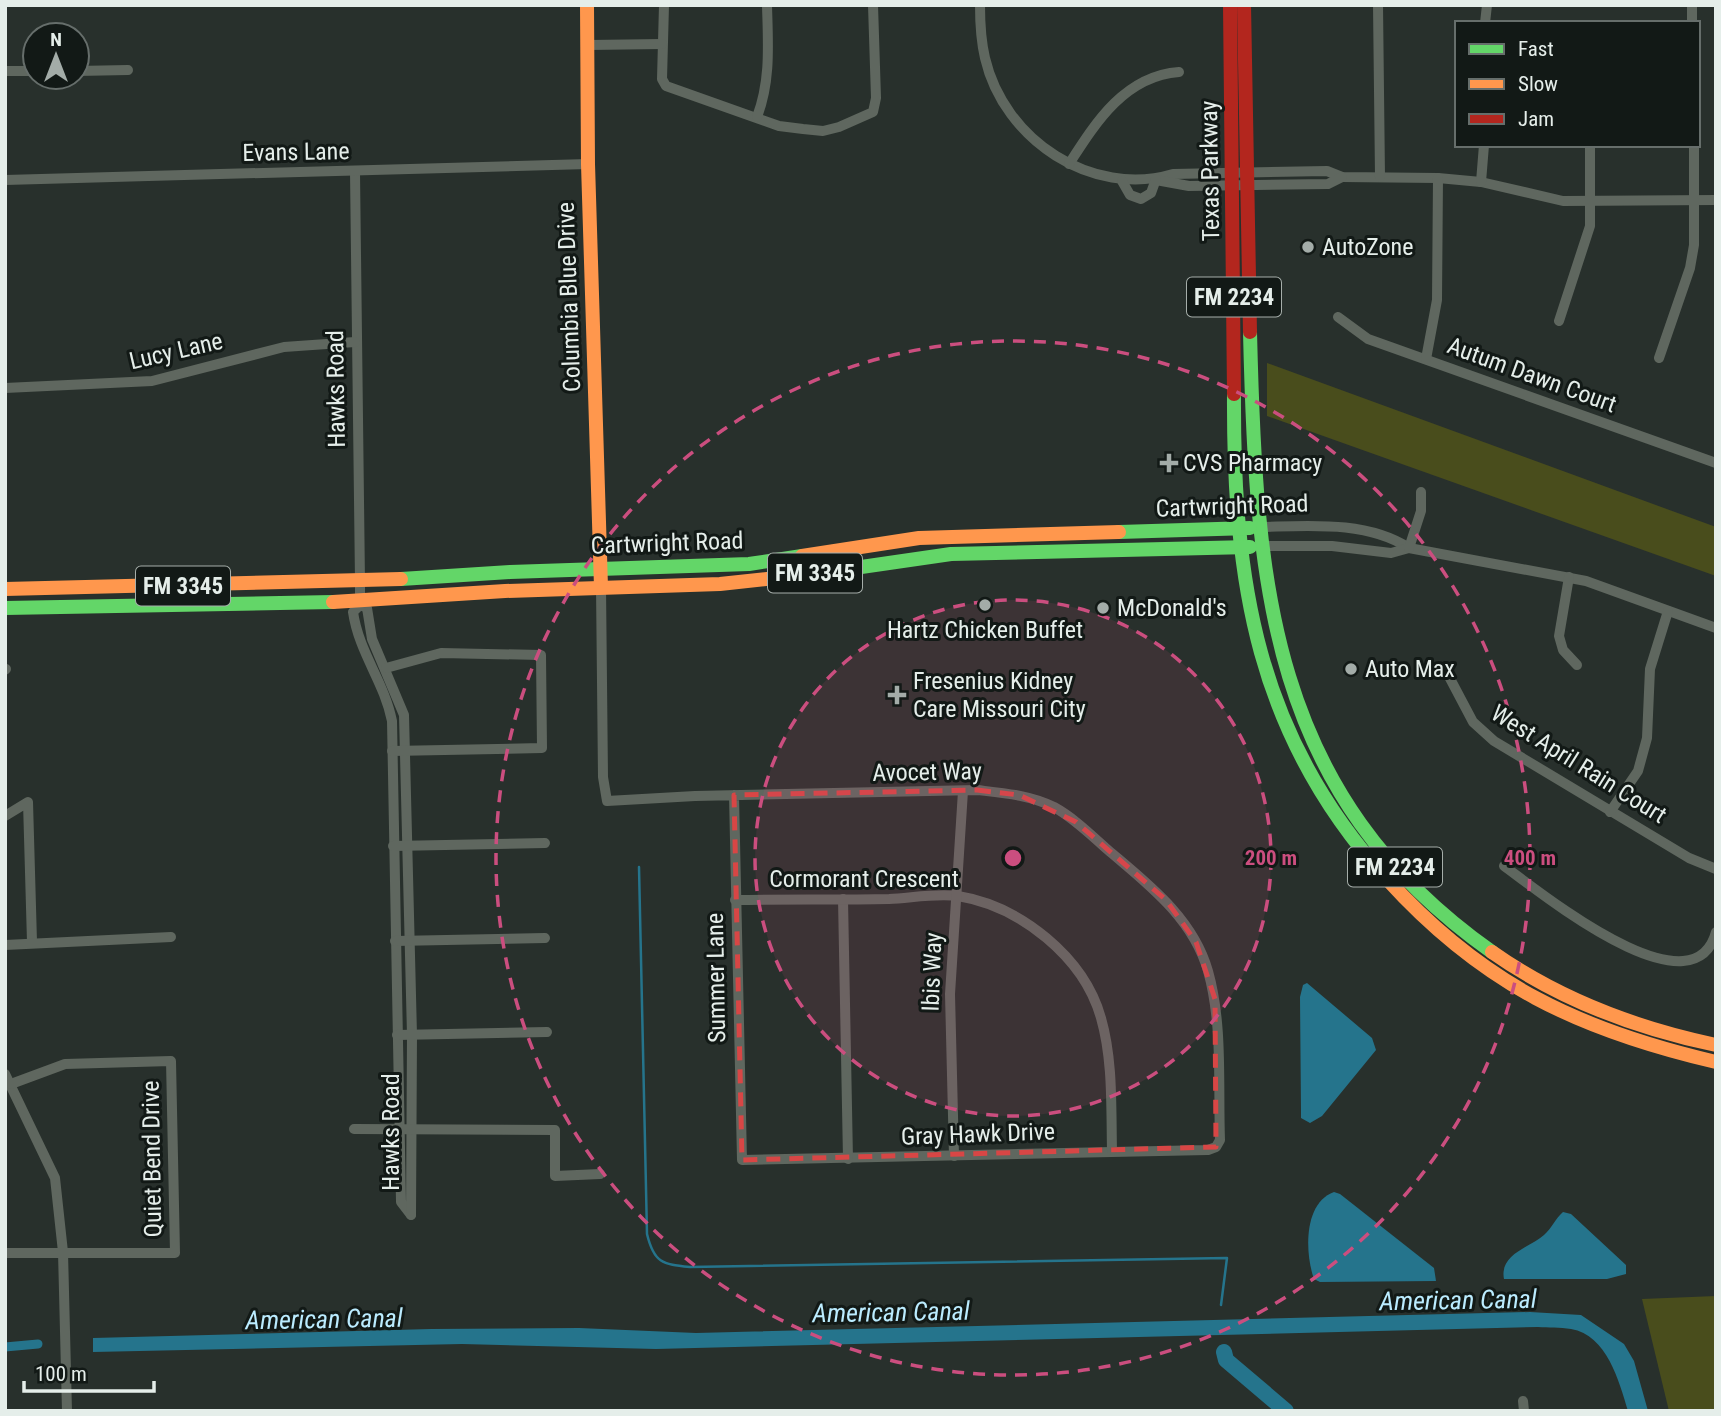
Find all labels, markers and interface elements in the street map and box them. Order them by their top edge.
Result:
north arrow [21,21,91,91]
legend [1455,21,1700,147]
text: N [50,28,62,51]
text: Fast [1518,37,1554,61]
text: Slow [1518,72,1558,96]
street label: Texas Parkway [1195,100,1225,242]
text: Jam [1518,107,1554,131]
street label: Evans Lane [242,137,350,167]
street label: Columbia Blue Drive [552,202,586,392]
place label: AutoZone [1322,233,1413,261]
marker: AutoZone [1300,239,1316,255]
road number: FM 2234 [1187,278,1281,316]
street label: Lucy Lane [127,327,225,375]
street label: Hawks Road [321,330,351,448]
street label: Autum Dawn Court [1444,331,1620,419]
place label: CVS Pharmacy [1183,449,1322,477]
marker: CVS Pharmacy [1161,455,1177,471]
street label: Cartwright Road [1155,489,1309,523]
street label: Cartwright Road [590,526,744,560]
road number: FM 3345 [768,554,862,593]
road number: FM 3345 [136,566,230,606]
place label: McDonald's [1117,594,1227,622]
marker: Hartz Chicken Buffet [977,597,993,613]
marker: McDonald's [1095,600,1111,616]
place label: Hartz Chicken Buffet [887,616,1083,644]
place label: Auto Max [1365,655,1455,683]
marker: Auto Max [1343,661,1359,677]
place label: Fresenius Kidney Care Missouri City [913,667,1086,723]
marker: Fresenius Kidney Care Missouri City [887,685,907,705]
street label: West April Rain Court [1486,699,1672,829]
street label: Avocet Way [872,757,982,787]
centre of rings [1001,846,1025,870]
text: 200 m [1245,846,1297,870]
text: 400 m [1504,846,1556,870]
road number: FM 2234 [1348,848,1442,887]
street label: Cormorant Crescent [769,865,959,893]
street label: Summer Lane [701,913,731,1043]
street label: Ibis Way [917,932,947,1012]
street label: Hawks Road [377,1073,405,1191]
street label: Quiet Bend Drive [137,1080,167,1238]
street label: Gray Hawk Drive [901,1117,1055,1151]
water label: American Canal [1378,1284,1538,1316]
water label: American Canal [811,1296,971,1328]
water label: American Canal [244,1303,404,1335]
scale bar [24,1350,154,1394]
text: 100 m [35,1362,87,1386]

